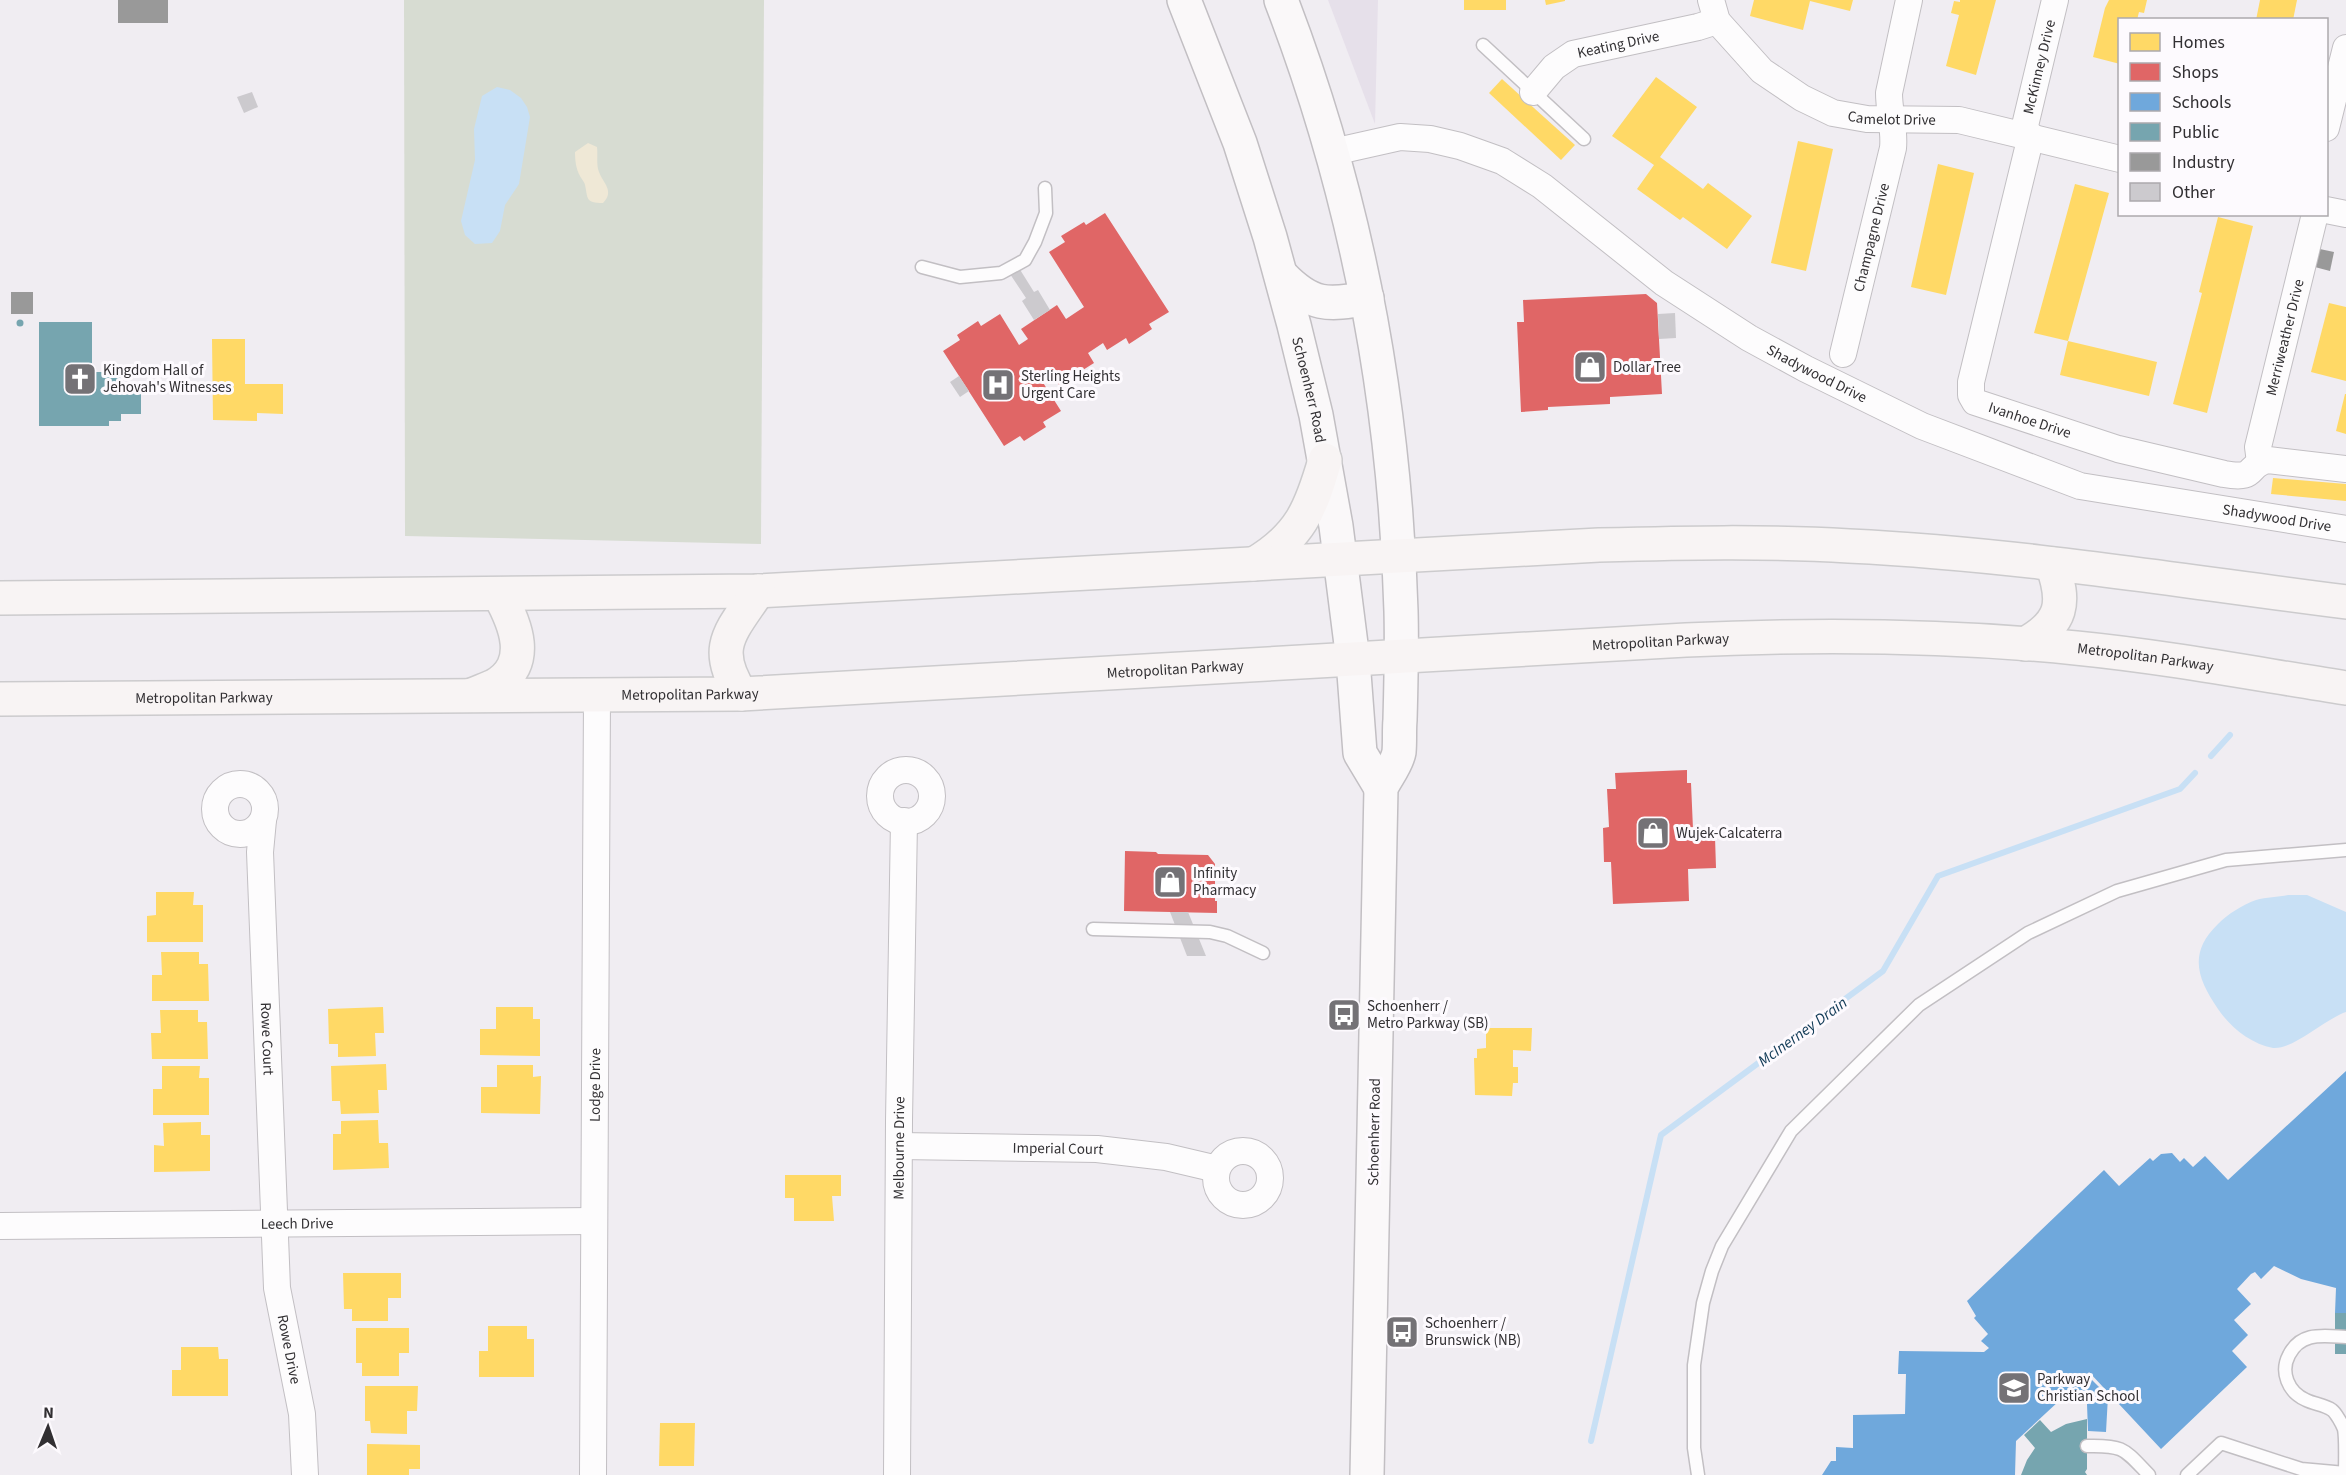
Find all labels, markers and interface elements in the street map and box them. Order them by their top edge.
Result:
street label: McKinney Drive [2018,18,2061,116]
legend [2118,18,2328,216]
street label: Keating Drive [1575,26,1661,64]
text: Homes [2172,30,2225,55]
text: Shops [2172,60,2219,85]
text: Schools [2172,90,2231,115]
street label: Camelot Drive [1846,106,1936,131]
text: Public [2172,120,2219,145]
text: Industry [2172,150,2235,175]
text: Other [2172,180,2216,205]
street label: Champagne Drive [1848,181,1895,294]
street label: Merriweather Drive [2261,277,2310,398]
street label: Schoenherr Road [1286,335,1331,444]
street label: Shadywood Drive [1763,340,1870,408]
shop icon: Dollar Tree [1572,349,1608,385]
place label: Dollar Tree [1613,357,1681,378]
place label: Kingdom Hall of Jehovah's Witnesses [103,360,232,398]
church icon: Kingdom Hall of Jehovah's Witnesses [62,361,98,397]
place label: Sterling Heights Urgent Care [1021,366,1120,404]
hospital icon: Sterling Heights Urgent Care [980,367,1016,403]
street label: Ivanhoe Drive [1986,397,2074,444]
street label: Shadywood Drive [2221,499,2333,537]
street label: Metropolitan Parkway [1591,628,1729,656]
street label: Metropolitan Parkway [2076,638,2215,677]
street label: Metropolitan Parkway [1106,655,1244,684]
street label: Metropolitan Parkway [621,683,759,706]
street label: Metropolitan Parkway [135,687,273,709]
shop icon: Wujek-Calcaterra [1635,815,1671,851]
place label: Wujek-Calcaterra [1676,823,1782,844]
place label: Infinity Pharmacy [1193,863,1256,901]
shop icon: Infinity Pharmacy [1152,864,1188,900]
water label: McInerney Drain [1753,992,1852,1072]
place label: Schoenherr / Metro Parkway (SB) [1367,996,1489,1034]
bus stop icon: Schoenherr / Metro Parkway (SB) [1326,997,1362,1033]
street label: Rowe Court [255,1002,279,1076]
street label: Lodge Drive [585,1048,606,1122]
street label: Schoenherr Road [1363,1078,1386,1186]
street label: Melbourne Drive [889,1096,910,1200]
street label: Imperial Court [1012,1138,1104,1161]
street label: Leech Drive [261,1213,333,1235]
street label: Rowe Drive [272,1313,306,1386]
place label: Schoenherr / Brunswick (NB) [1425,1313,1521,1351]
bus stop icon: Schoenherr / Brunswick (NB) [1384,1314,1420,1350]
place label: Parkway Christian School [2037,1369,2139,1407]
school or university icon: Parkway Christian School [1996,1370,2032,1406]
north arrow [18,1397,78,1457]
text: N [43,1402,54,1424]

